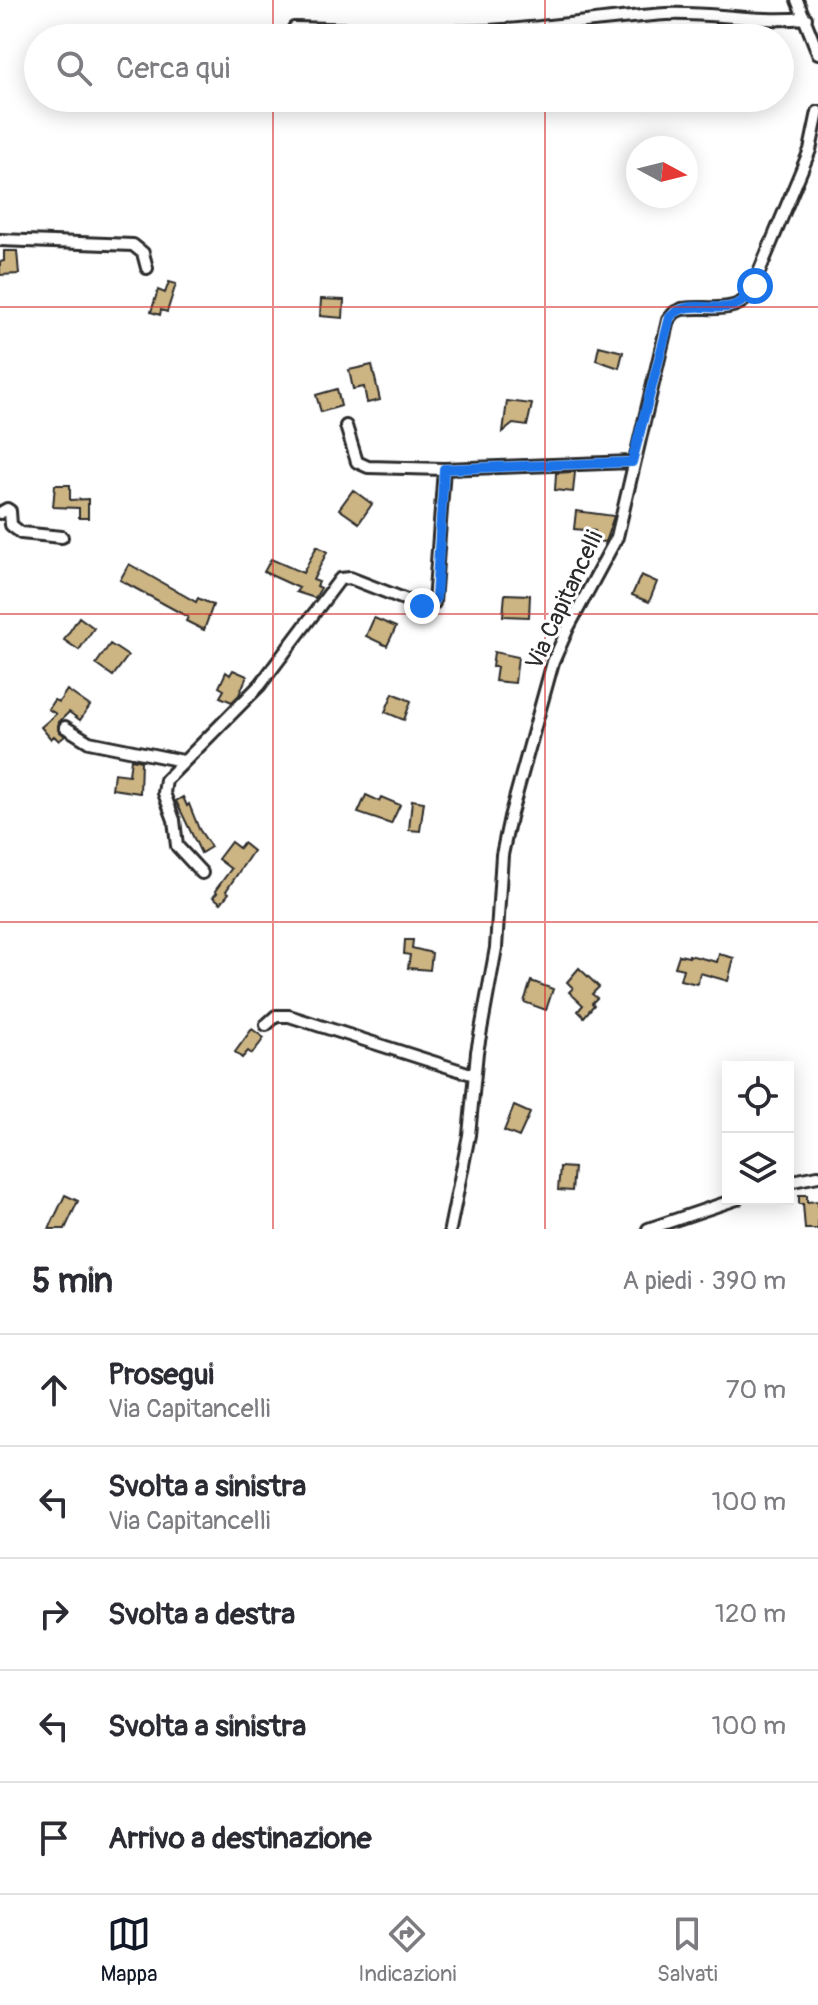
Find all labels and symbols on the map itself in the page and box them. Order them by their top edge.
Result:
north arrow [626,136,698,208]
route start [737,268,773,304]
street label: Via Capitancelli [520,526,609,674]
route end [404,588,440,624]

